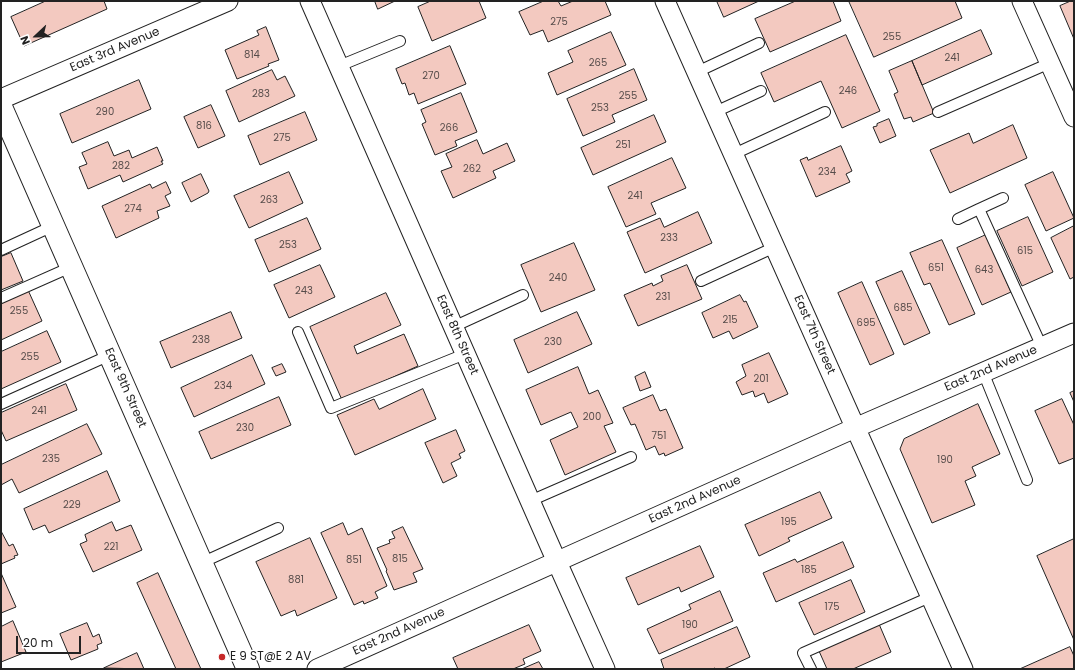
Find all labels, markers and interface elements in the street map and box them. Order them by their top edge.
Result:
north arrow [16,16,56,56]
house number: 275 [550,16,568,28]
street label: East 3rd Avenue [68,25,162,75]
house number: 255 [883,31,901,43]
text: N [16,34,34,47]
house number: 814 [244,49,260,61]
house number: 241 [944,52,960,64]
house number: 265 [589,57,607,69]
house number: 270 [422,70,440,82]
house number: 246 [839,85,857,97]
house number: 283 [252,88,270,100]
house number: 255 [619,90,637,102]
house number: 253 [591,102,609,114]
house number: 290 [96,106,114,118]
house number: 816 [196,120,212,132]
house number: 266 [440,122,458,134]
house number: 275 [273,132,291,144]
house number: 251 [615,139,631,151]
house number: 282 [112,160,130,172]
house number: 262 [463,163,481,175]
house number: 234 [818,166,836,178]
house number: 241 [627,190,643,202]
house number: 263 [260,194,278,206]
house number: 274 [124,203,142,215]
house number: 233 [660,232,678,244]
house number: 253 [279,239,297,251]
house number: 615 [1017,245,1033,257]
house number: 651 [928,262,944,274]
house number: 643 [975,264,993,276]
house number: 240 [549,272,567,284]
house number: 243 [295,285,313,297]
house number: 231 [656,291,670,303]
street label: East 8th Street [433,293,481,377]
street label: East 7th Street [790,293,838,377]
house number: 685 [894,302,912,314]
house number: 255 [10,305,28,317]
house number: 215 [722,314,738,326]
house number: 695 [857,317,875,329]
house number: 238 [192,334,210,346]
house number: 230 [544,336,562,348]
street label: East 2nd Avenue [943,343,1039,395]
street label: East 9th Street [101,346,149,430]
house number: 255 [21,351,39,363]
house number: 201 [753,373,769,385]
house number: 234 [214,380,232,392]
house number: 241 [31,405,47,417]
house number: 200 [583,411,601,423]
house number: 230 [236,422,254,434]
house number: 751 [652,430,666,442]
house number: 235 [42,453,60,465]
house number: 190 [937,454,953,466]
street label: East 2nd Avenue [647,473,743,527]
house number: 229 [63,499,81,511]
house number: 195 [781,516,797,528]
house number: 221 [104,541,118,553]
house number: 815 [392,553,408,565]
house number: 851 [346,554,362,566]
house number: 185 [801,564,817,576]
house number: 881 [288,574,304,586]
house number: 175 [825,601,839,613]
street label: East 2nd Avenue [351,605,447,659]
house number: 190 [682,619,698,631]
scale bar [18,628,83,654]
text: 20 m [23,634,53,651]
place label: E 9 ST@E 2 AV [230,650,311,664]
marker: E 9 ST@E 2 AV [217,652,227,662]

